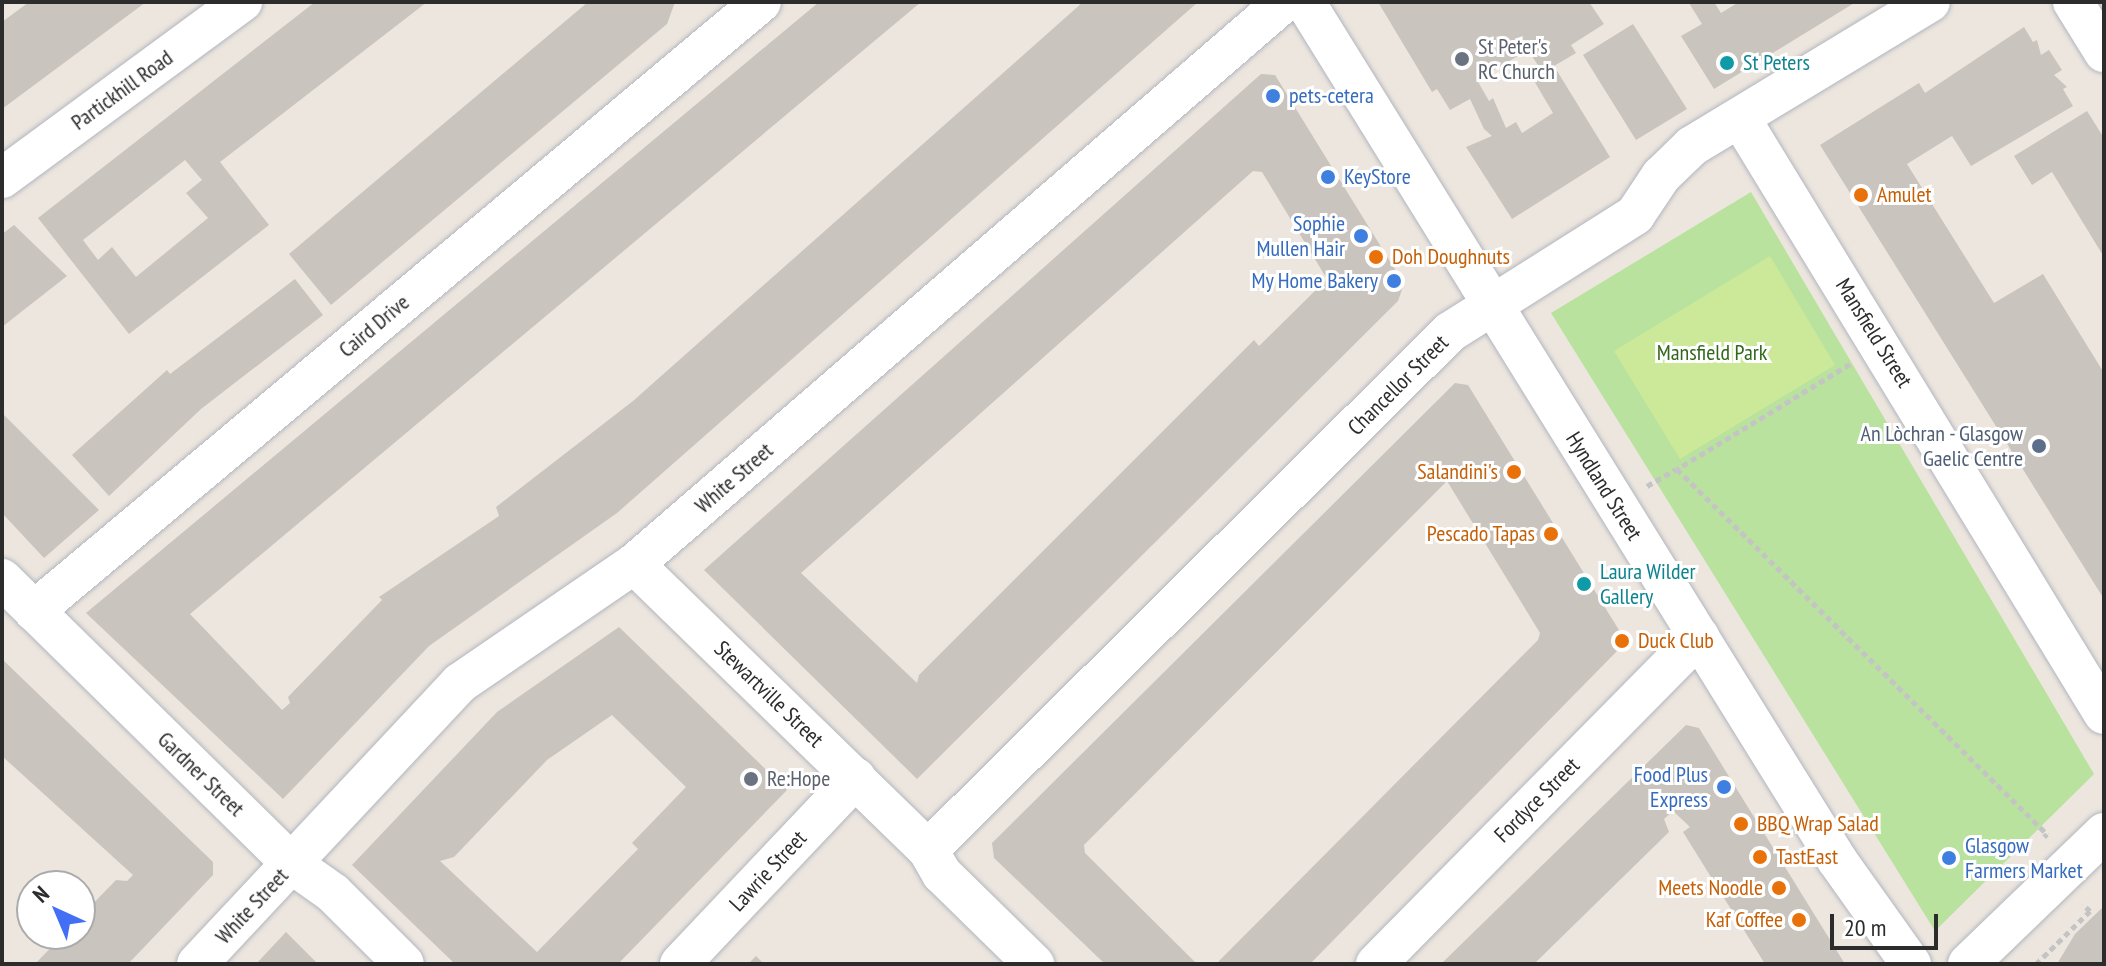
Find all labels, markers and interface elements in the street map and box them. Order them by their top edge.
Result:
place label: St Peter's RC Church [1478,33,1556,84]
street label: Partickhill Road [66,44,178,136]
marker: St Peter's RC Church [1453,50,1471,68]
place label: St Peters [1743,50,1810,76]
marker: St Peters [1718,54,1736,72]
place label: pets-cetera [1289,83,1374,109]
marker: pets-cetera [1264,87,1282,105]
place label: KeyStore [1344,164,1411,190]
marker: KeyStore [1319,168,1337,186]
place label: Amulet [1877,182,1932,208]
marker: Amulet [1852,186,1870,204]
place label: Sophie Mullen Hair [1256,210,1345,262]
marker: Sophie Mullen Hair [1352,227,1370,245]
place label: Doh Doughnuts [1392,244,1510,270]
marker: Doh Doughnuts [1367,248,1385,266]
place label: My Home Bakery [1251,268,1378,294]
marker: My Home Bakery [1385,272,1403,290]
street label: Mansfield Street [1830,274,1918,392]
street label: Caird Drive [334,289,414,363]
street label: Chancellor Street [1342,329,1454,441]
park label: Mansfield Park [1657,340,1767,366]
place label: An Lòchran - Glasgow Gaelic Centre [1859,420,2023,472]
street label: Hyndland Street [1560,427,1648,545]
street label: White Street [690,437,778,519]
marker: An Lòchran - Glasgow Gaelic Centre [2030,437,2048,455]
place label: Salandini's [1417,459,1498,485]
marker: Salandini's [1505,463,1523,481]
place label: Pescado Tapas [1426,521,1535,547]
marker: Pescado Tapas [1542,525,1560,543]
place label: Laura Wilder Gallery [1600,558,1696,610]
marker: Laura Wilder Gallery [1575,575,1593,593]
place label: Duck Club [1638,628,1714,654]
marker: Duck Club [1613,632,1631,650]
street label: Stewartville Street [709,635,829,753]
street label: Gardner Street [152,726,250,822]
street label: Fordyce Street [1489,752,1585,848]
place label: Food Plus Express [1634,761,1708,812]
place label: Re:Hope [767,766,830,792]
marker: Re:Hope [742,770,760,788]
marker: Food Plus Express [1715,778,1733,796]
place label: BBQ Wrap Salad [1757,811,1879,837]
marker: BBQ Wrap Salad [1732,815,1750,833]
street label: Lawrie Street [724,825,812,917]
place label: Glasgow Farmers Market [1965,832,2083,884]
place label: TastEast [1776,844,1838,870]
marker: TastEast [1751,848,1769,866]
marker: Glasgow Farmers Market [1940,849,1958,867]
street label: White Street [210,862,294,950]
north arrow [16,870,96,950]
place label: Meets Noodle [1658,875,1763,901]
marker: Meets Noodle [1770,879,1788,897]
text: N [27,880,55,908]
scale bar [1834,898,1942,948]
place label: Kaf Coffee [1706,907,1783,933]
marker: Kaf Coffee [1790,911,1808,929]
text: 20 m [1844,912,1886,943]

